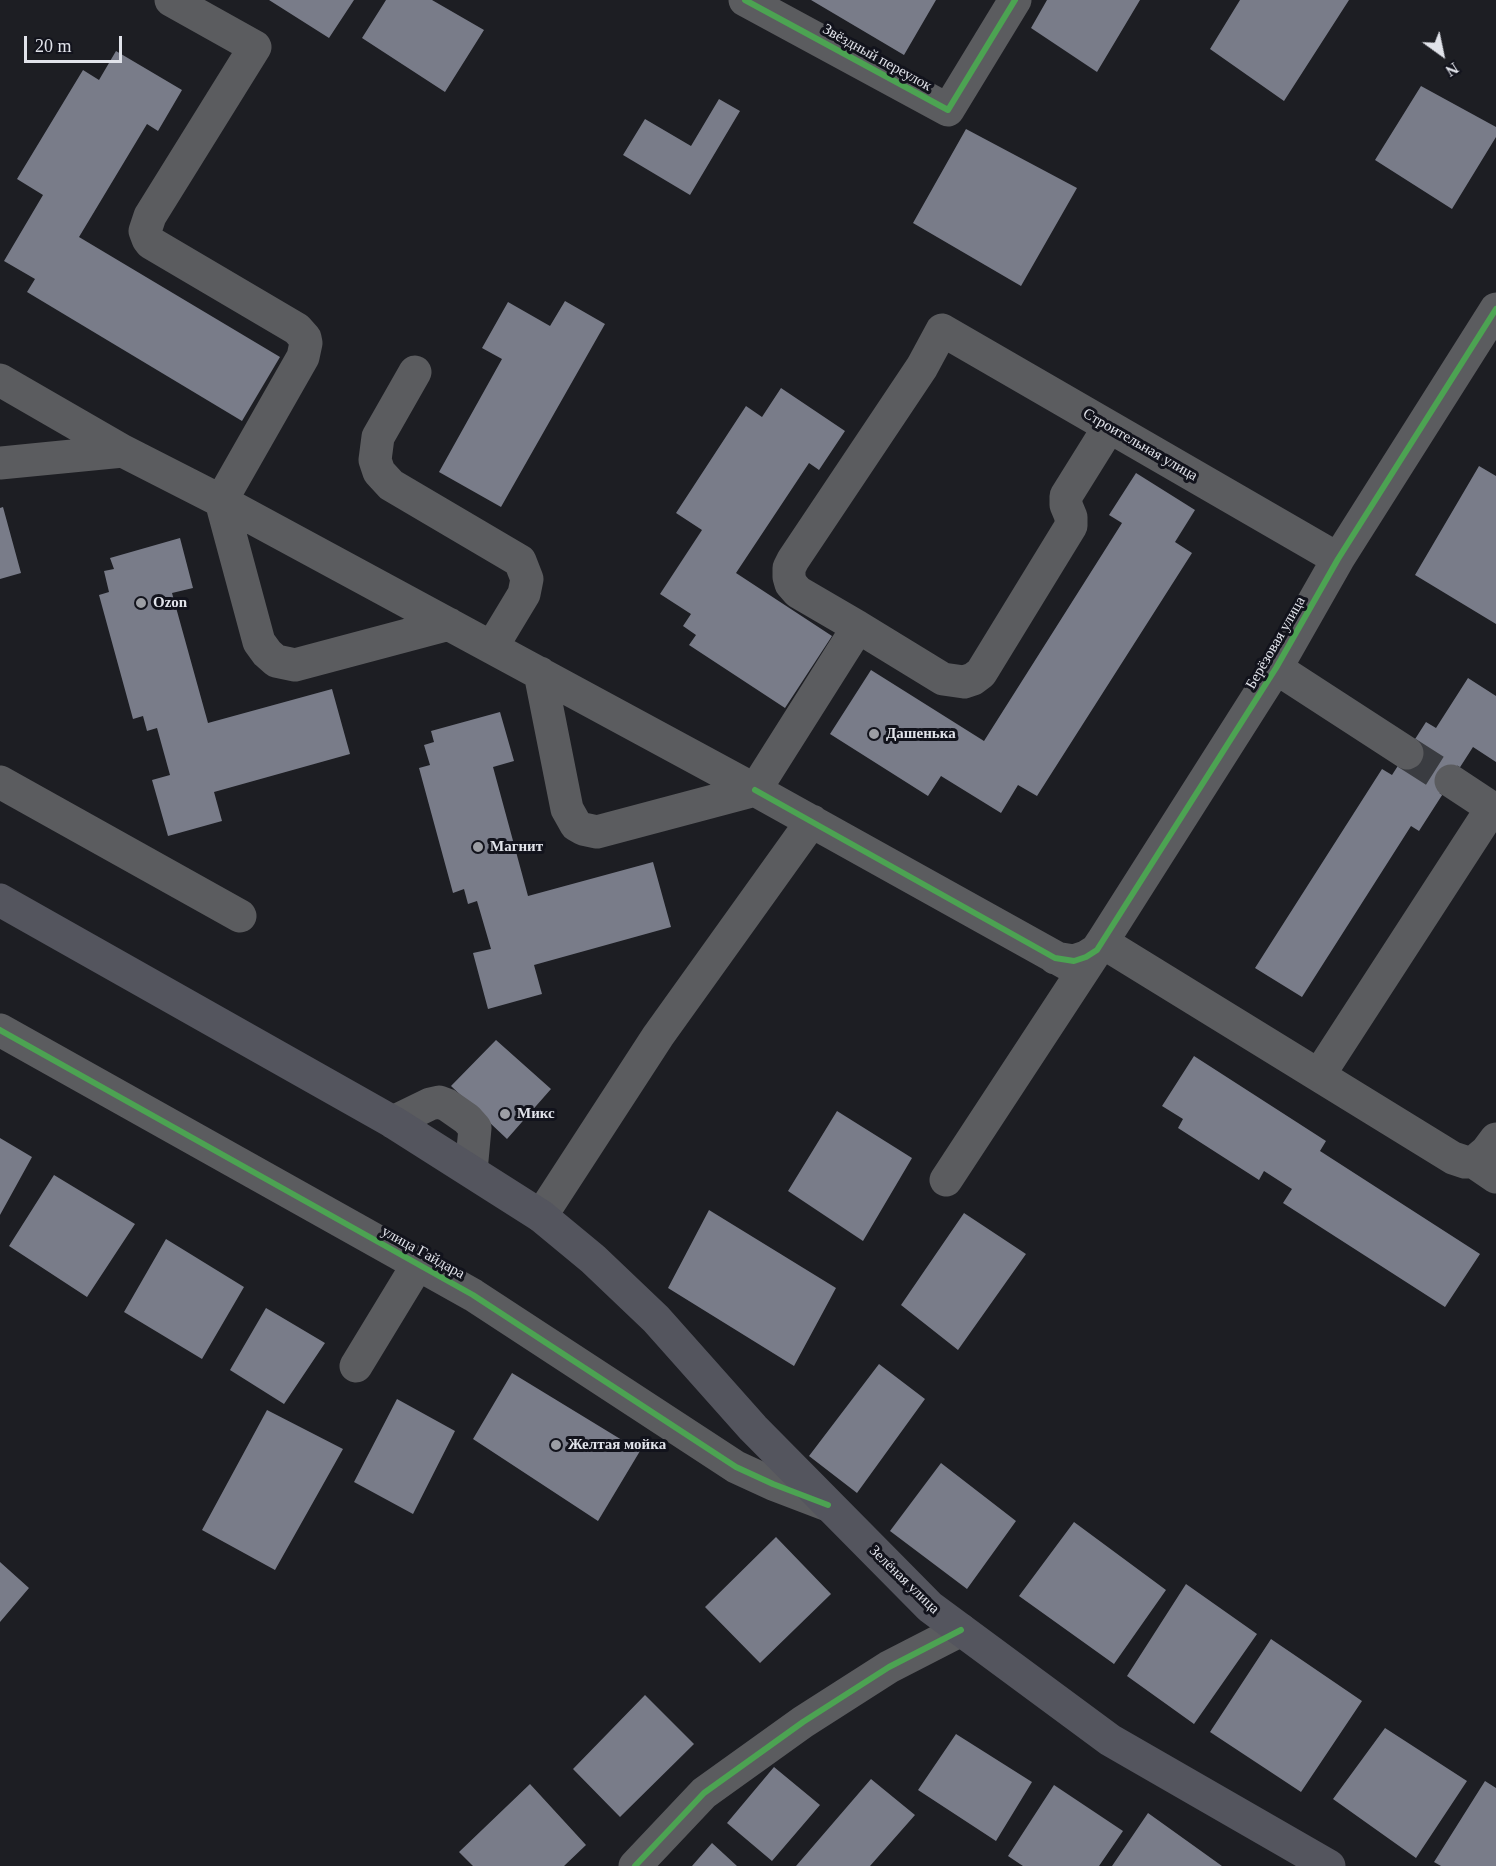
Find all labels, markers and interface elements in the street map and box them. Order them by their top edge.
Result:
street label: Звёздный переулок [819,21,935,95]
scale bar [27,24,124,62]
north arrow [1412,24,1472,84]
text: 20 m [35,36,72,56]
text: N [1443,59,1462,80]
street label: Строительная улица [1079,405,1201,485]
street label: Берёзовая улица [1242,593,1310,693]
place label: Ozon [153,594,187,612]
marker: Ozon [134,596,148,610]
place label: Дашенька [886,725,956,743]
marker: Дашенька [867,727,881,741]
place label: Магнит [490,838,543,856]
marker: Магнит [471,840,485,854]
place label: Микс [517,1105,555,1123]
marker: Микс [498,1107,512,1121]
street label: улица Гайдара [378,1223,468,1283]
place label: Желтая мойка [568,1436,666,1454]
marker: Желтая мойка [549,1438,563,1452]
street label: Зелёная улица [865,1542,943,1618]

